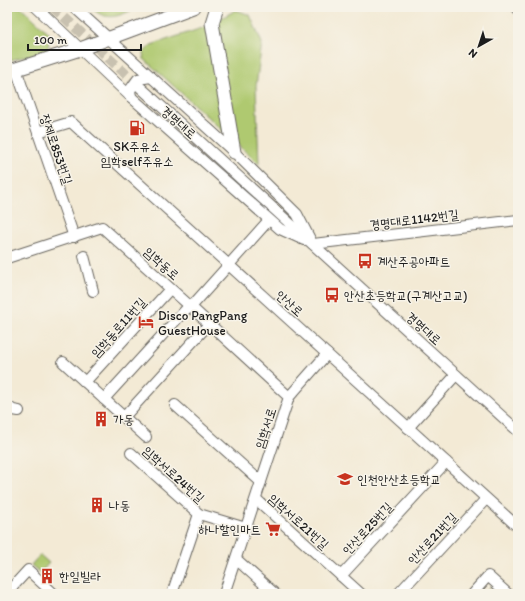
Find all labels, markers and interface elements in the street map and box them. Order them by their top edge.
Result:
scale bar [28,26,141,52]
north arrow [459,26,499,66]
text: 100 m [34,33,67,47]
text: N [466,46,480,61]
street label: 경명대로 [158,103,199,142]
street label: 장제로853번길 [37,112,76,186]
fuel station icon: SK주유소 임학self주유소 [128,119,146,137]
place label: SK주유소 임학self주유소 [101,139,173,169]
street label: 경명대로1142번길 [369,207,459,232]
street label: 임학동로 [141,244,182,283]
bus stop icon: 계산주공아파트 [356,252,374,270]
place label: 계산주공아파트 [377,254,450,269]
bus stop icon: 안산초등학교(구계산고교) [323,286,341,304]
street label: 안산로 [273,287,306,319]
place label: 안산초등학교(구계산고교) [344,288,468,303]
street label: 임학동로11번길 [88,295,149,360]
place label: Disco PangPang GuestHouse [158,308,248,338]
street label: 경명대로 [403,309,444,348]
hotel icon: Disco PangPang GuestHouse [137,313,155,331]
street label: 임학서로 [252,406,279,450]
building icon: 가동 [92,410,110,428]
place label: 가동 [113,412,134,427]
street label: 임학서로24번길 [140,443,207,506]
school or university icon: 인천안산초등학교 [336,470,354,488]
place label: 인천안산초등학교 [357,472,441,487]
street label: 임학서로21번길 [266,490,332,552]
building icon: 나동 [88,496,106,514]
place label: 나동 [109,498,130,513]
street label: 안산로25번길 [339,499,395,558]
street label: 안산로21번길 [405,509,460,567]
supermarket icon: 하나할인마트 [264,520,282,538]
place label: 하나할인마트 [198,522,261,537]
building icon: 한일빌라 [38,567,56,585]
place label: 한일빌라 [59,569,101,584]

